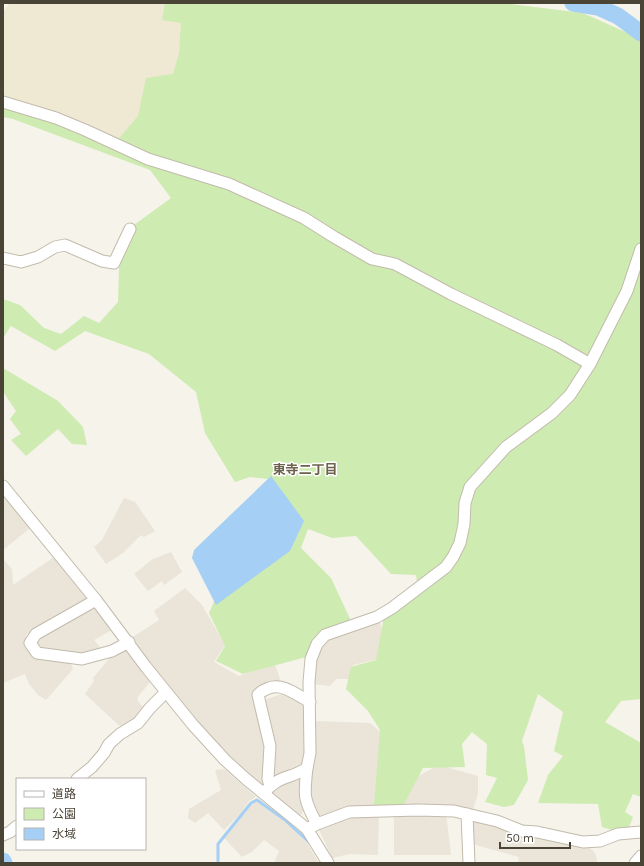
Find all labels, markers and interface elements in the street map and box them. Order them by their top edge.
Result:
district label: 東寺二丁目 [272,462,338,477]
legend [16,778,146,850]
text: 道路 [52,787,76,801]
text: 公園 [52,807,76,821]
scale bar [500,824,570,850]
text: 水域 [52,827,76,841]
text: 50 m [506,831,534,845]

